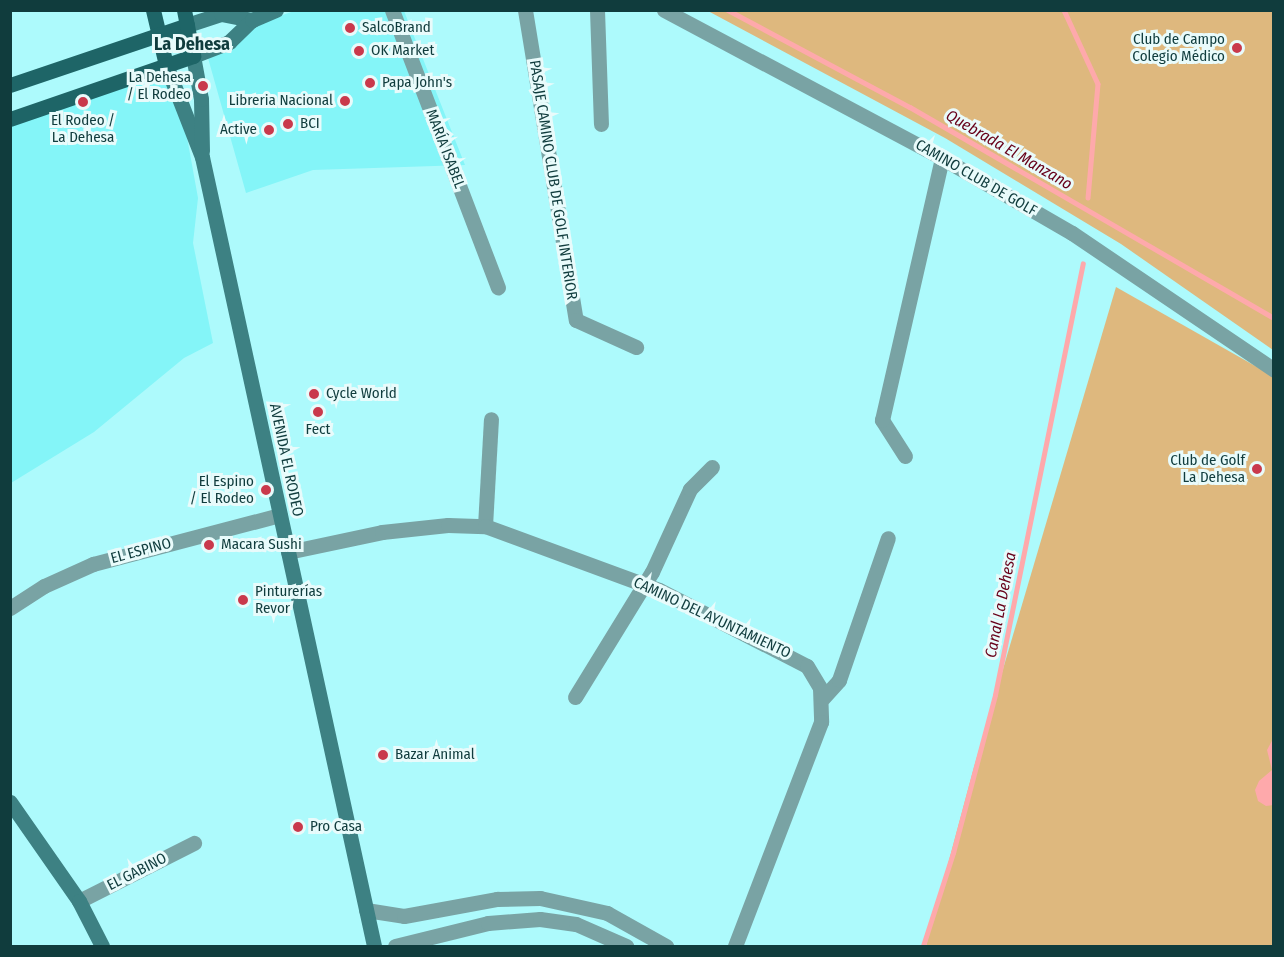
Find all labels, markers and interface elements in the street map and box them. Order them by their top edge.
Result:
place label: SalcoBrand [362,19,431,37]
marker: SalcoBrand [343,21,357,35]
place label: Club de Campo Colegio Médico [1132,30,1225,65]
district label: La Dehesa [154,33,230,55]
marker: Club de Campo Colegio Médico [1230,41,1244,55]
place label: OK Market [371,42,434,60]
marker: OK Market [352,44,366,58]
street label: PASAJE CAMINO CLUB DE GOLF INTERIOR [525,59,581,301]
place label: La Dehesa / El Rodeo [127,68,191,103]
place label: Papa John's [382,74,452,92]
marker: Papa John's [363,76,377,90]
marker: La Dehesa / El Rodeo [196,79,210,93]
place label: Libreria Nacional [229,92,333,110]
marker: Libreria Nacional [338,94,352,108]
marker: El Rodeo / La Dehesa [76,95,90,109]
water label: Quebrada El Manzano [942,106,1076,194]
street label: MARÍA ISABEL [422,107,468,191]
place label: El Rodeo / La Dehesa [51,111,115,146]
place label: BCI [300,115,320,133]
marker: BCI [281,117,295,131]
place label: Active [220,121,257,139]
marker: Active [262,123,276,137]
street label: CAMINO CLUB DE GOLF [912,136,1040,220]
place label: Cycle World [326,385,397,403]
marker: Cycle World [307,387,321,401]
street label: AVENIDA EL RODEO [265,402,307,518]
marker: Fect [311,405,325,419]
place label: Fect [306,421,330,439]
place label: Club de Golf La Dehesa [1170,451,1245,486]
marker: Club de Golf La Dehesa [1250,462,1264,476]
place label: El Espino / El Rodeo [190,472,254,507]
marker: El Espino / El Rodeo [259,483,273,497]
street label: EL ESPINO [109,534,173,568]
place label: Macara Sushi [221,536,302,554]
marker: Macara Sushi [202,538,216,552]
water label: Canal La Dehesa [981,551,1021,659]
street label: CAMINO DEL AYUNTAMIENTO [631,574,793,662]
place label: Pinturerías Revor [255,582,322,617]
marker: Pinturerías Revor [236,593,250,607]
place label: Bazar Animal [395,746,475,764]
marker: Bazar Animal [376,748,390,762]
place label: Pro Casa [310,818,362,836]
marker: Pro Casa [291,820,305,834]
street label: EL GABINO [104,849,170,895]

